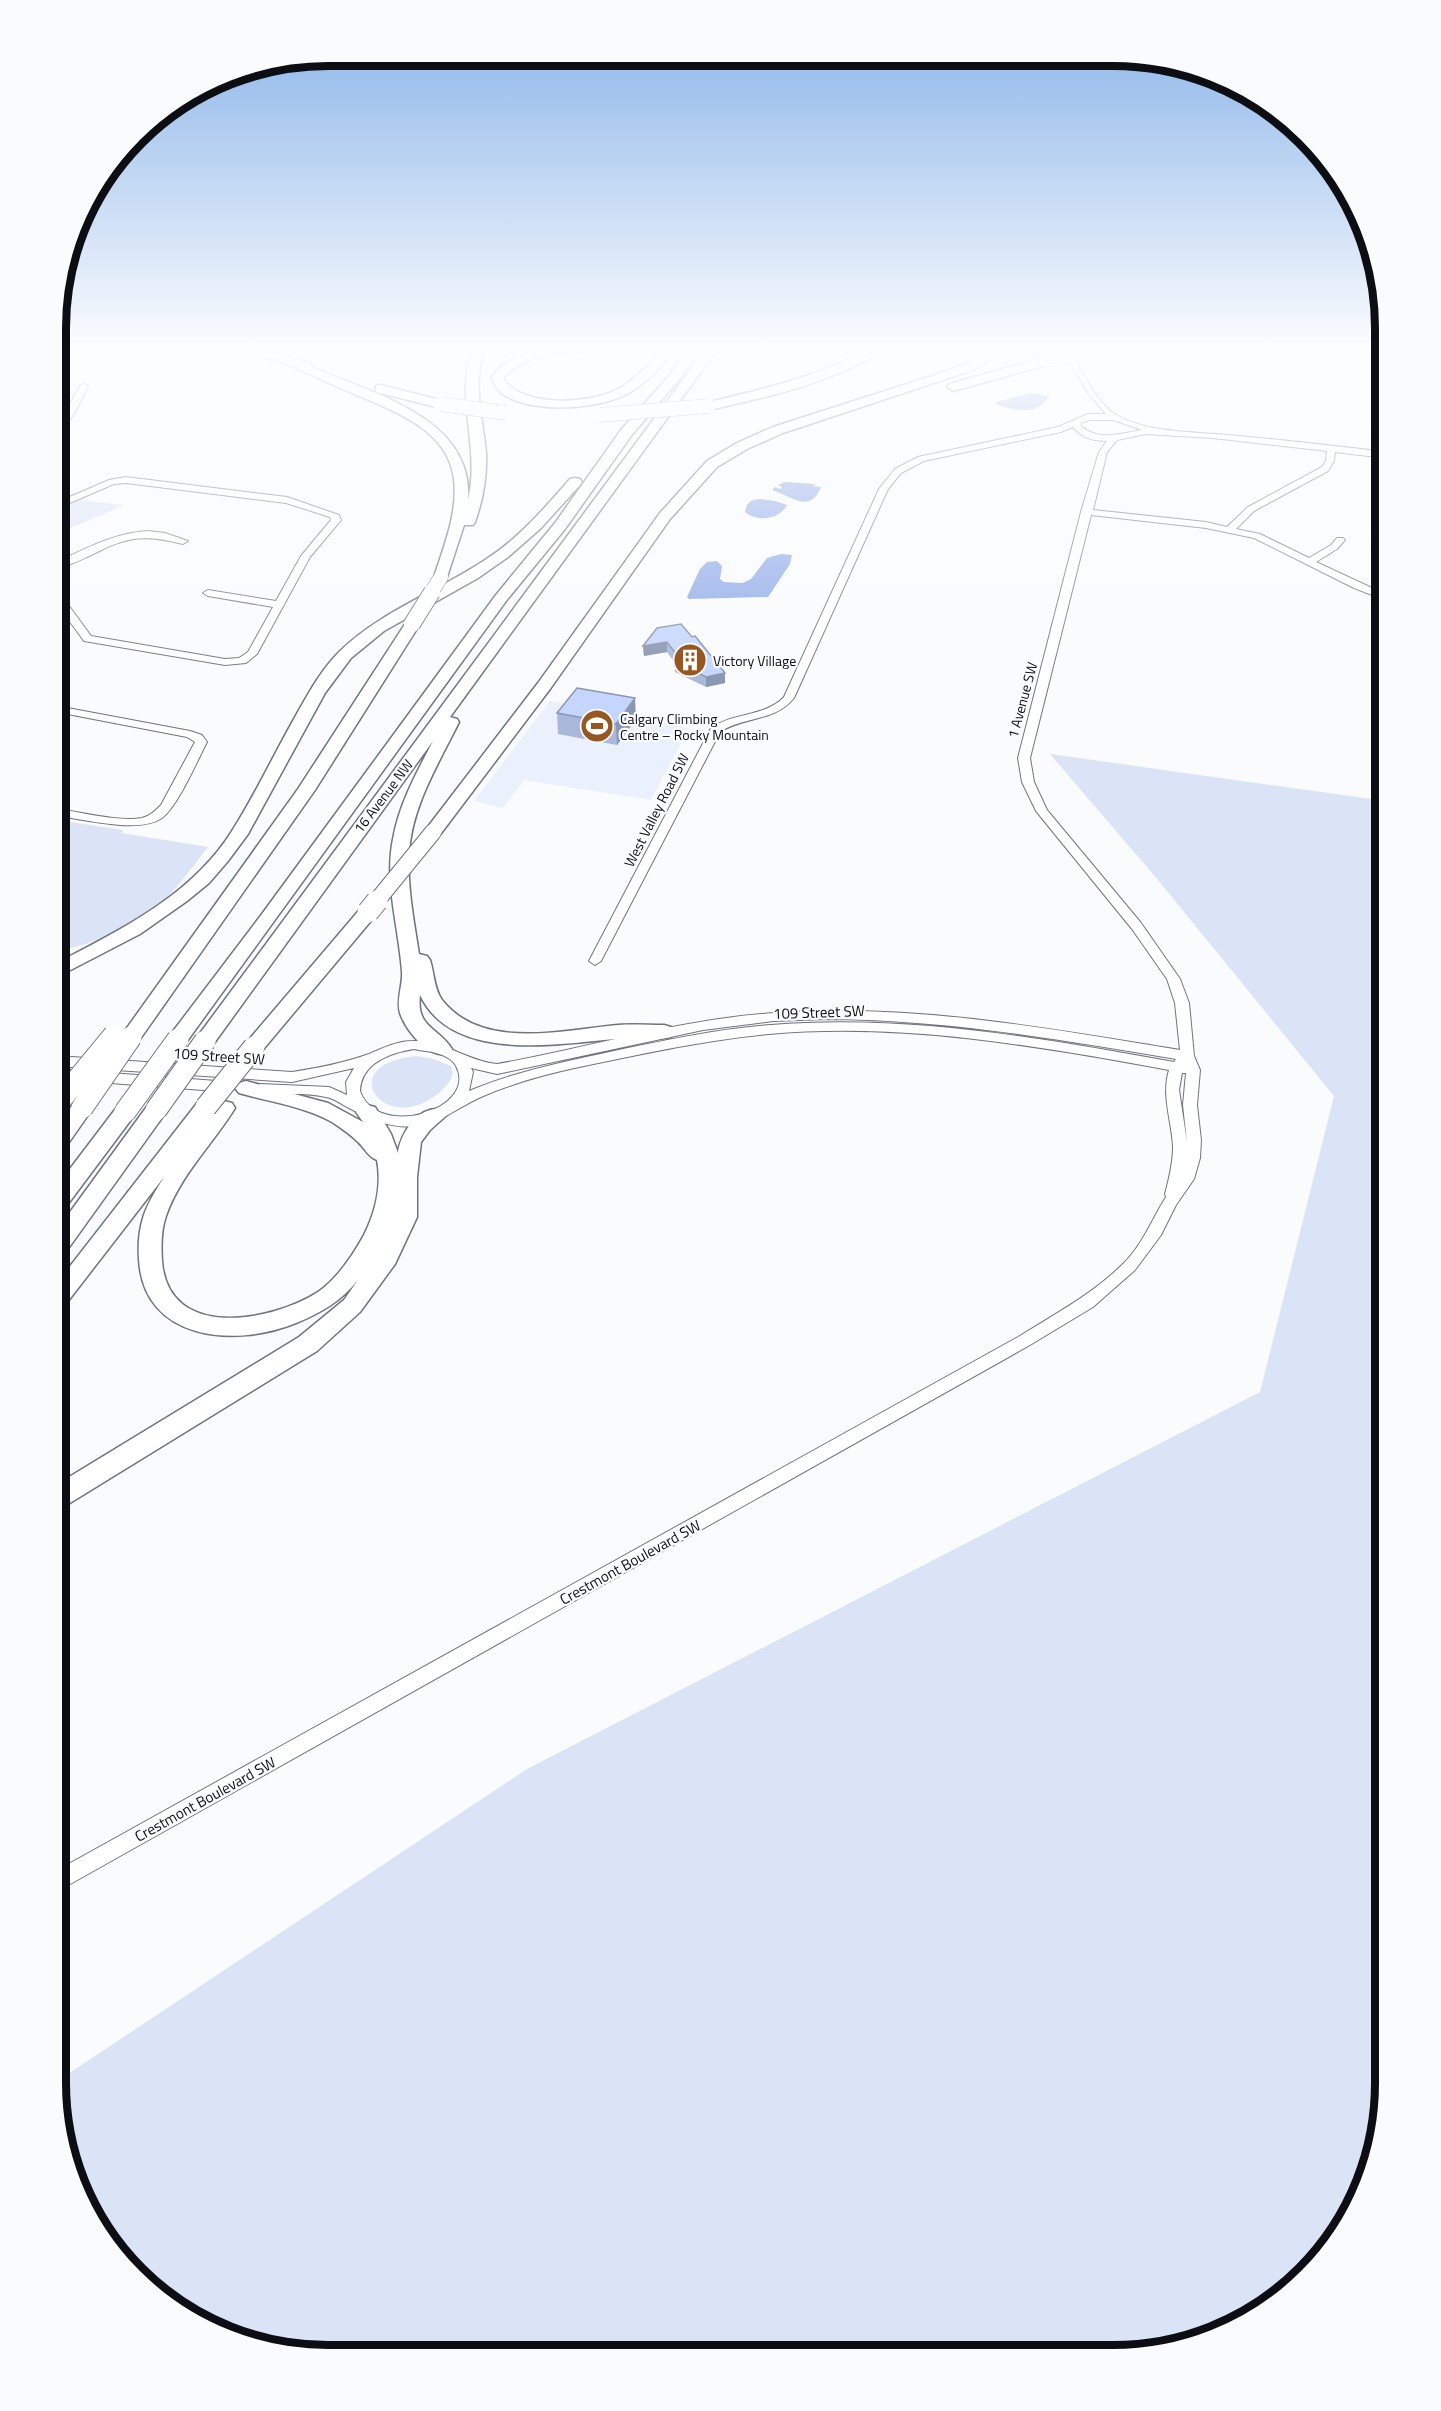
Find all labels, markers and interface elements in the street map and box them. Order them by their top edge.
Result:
building icon: Victory Village [672,642,708,678]
place label: Victory Village [713,650,796,671]
street label: 1 Avenue SW [1002,660,1042,740]
sports icon: Calgary Climbing Centre – Rocky Mountain [579,708,615,744]
place label: Calgary Climbing Centre – Rocky Mountain [620,708,769,745]
street label: West Valley Road SW [618,749,694,871]
street label: 16 Avenue NW [348,755,418,837]
street label: 109 Street SW [773,999,865,1025]
street label: 109 Street SW [172,1041,266,1071]
street label: Crestmont Boulevard SW [555,1514,705,1610]
street label: Crestmont Boulevard SW [130,1751,280,1847]

